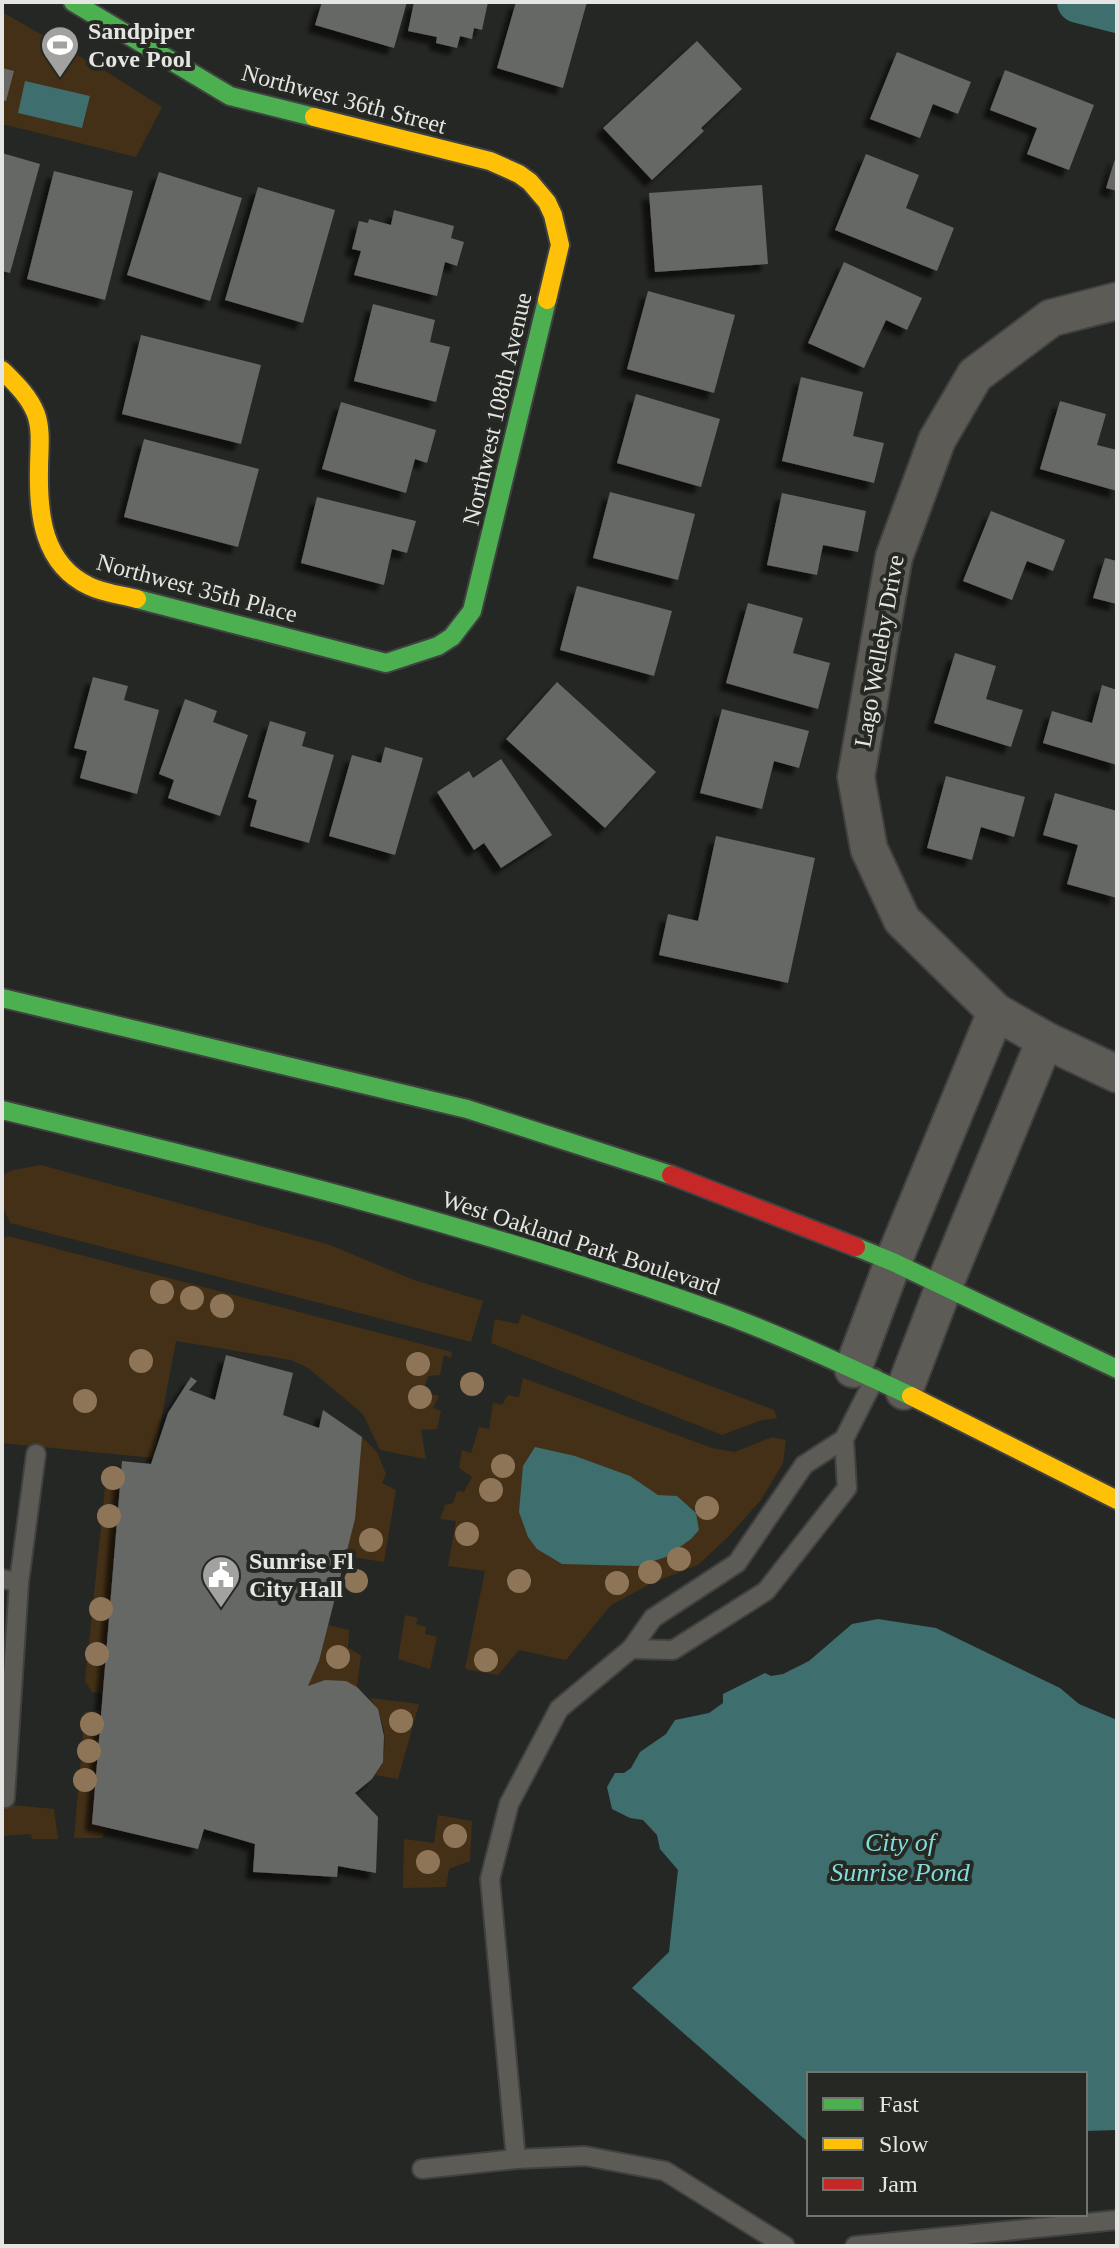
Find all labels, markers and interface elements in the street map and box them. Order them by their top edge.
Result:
place label: Sandpiper Cove Pool [88,18,195,72]
sports icon: Sandpiper Cove Pool [39,24,81,79]
street label: Northwest 36th Street [239,59,449,139]
street label: Northwest 108th Avenue [458,290,536,528]
street label: Northwest 35th Place [94,549,300,627]
street label: Lago Welleby Drive [849,553,909,749]
street label: West Oakland Park Boulevard [439,1186,723,1300]
place label: Sunrise Fl City Hall [249,1548,354,1602]
public building icon: Sunrise Fl City Hall [200,1554,242,1609]
water label: City of Sunrise Pond [830,1828,971,1887]
legend [807,2072,1087,2216]
text: Fast [879,2091,919,2117]
text: Slow [879,2131,929,2157]
text: Jam [879,2171,918,2197]

